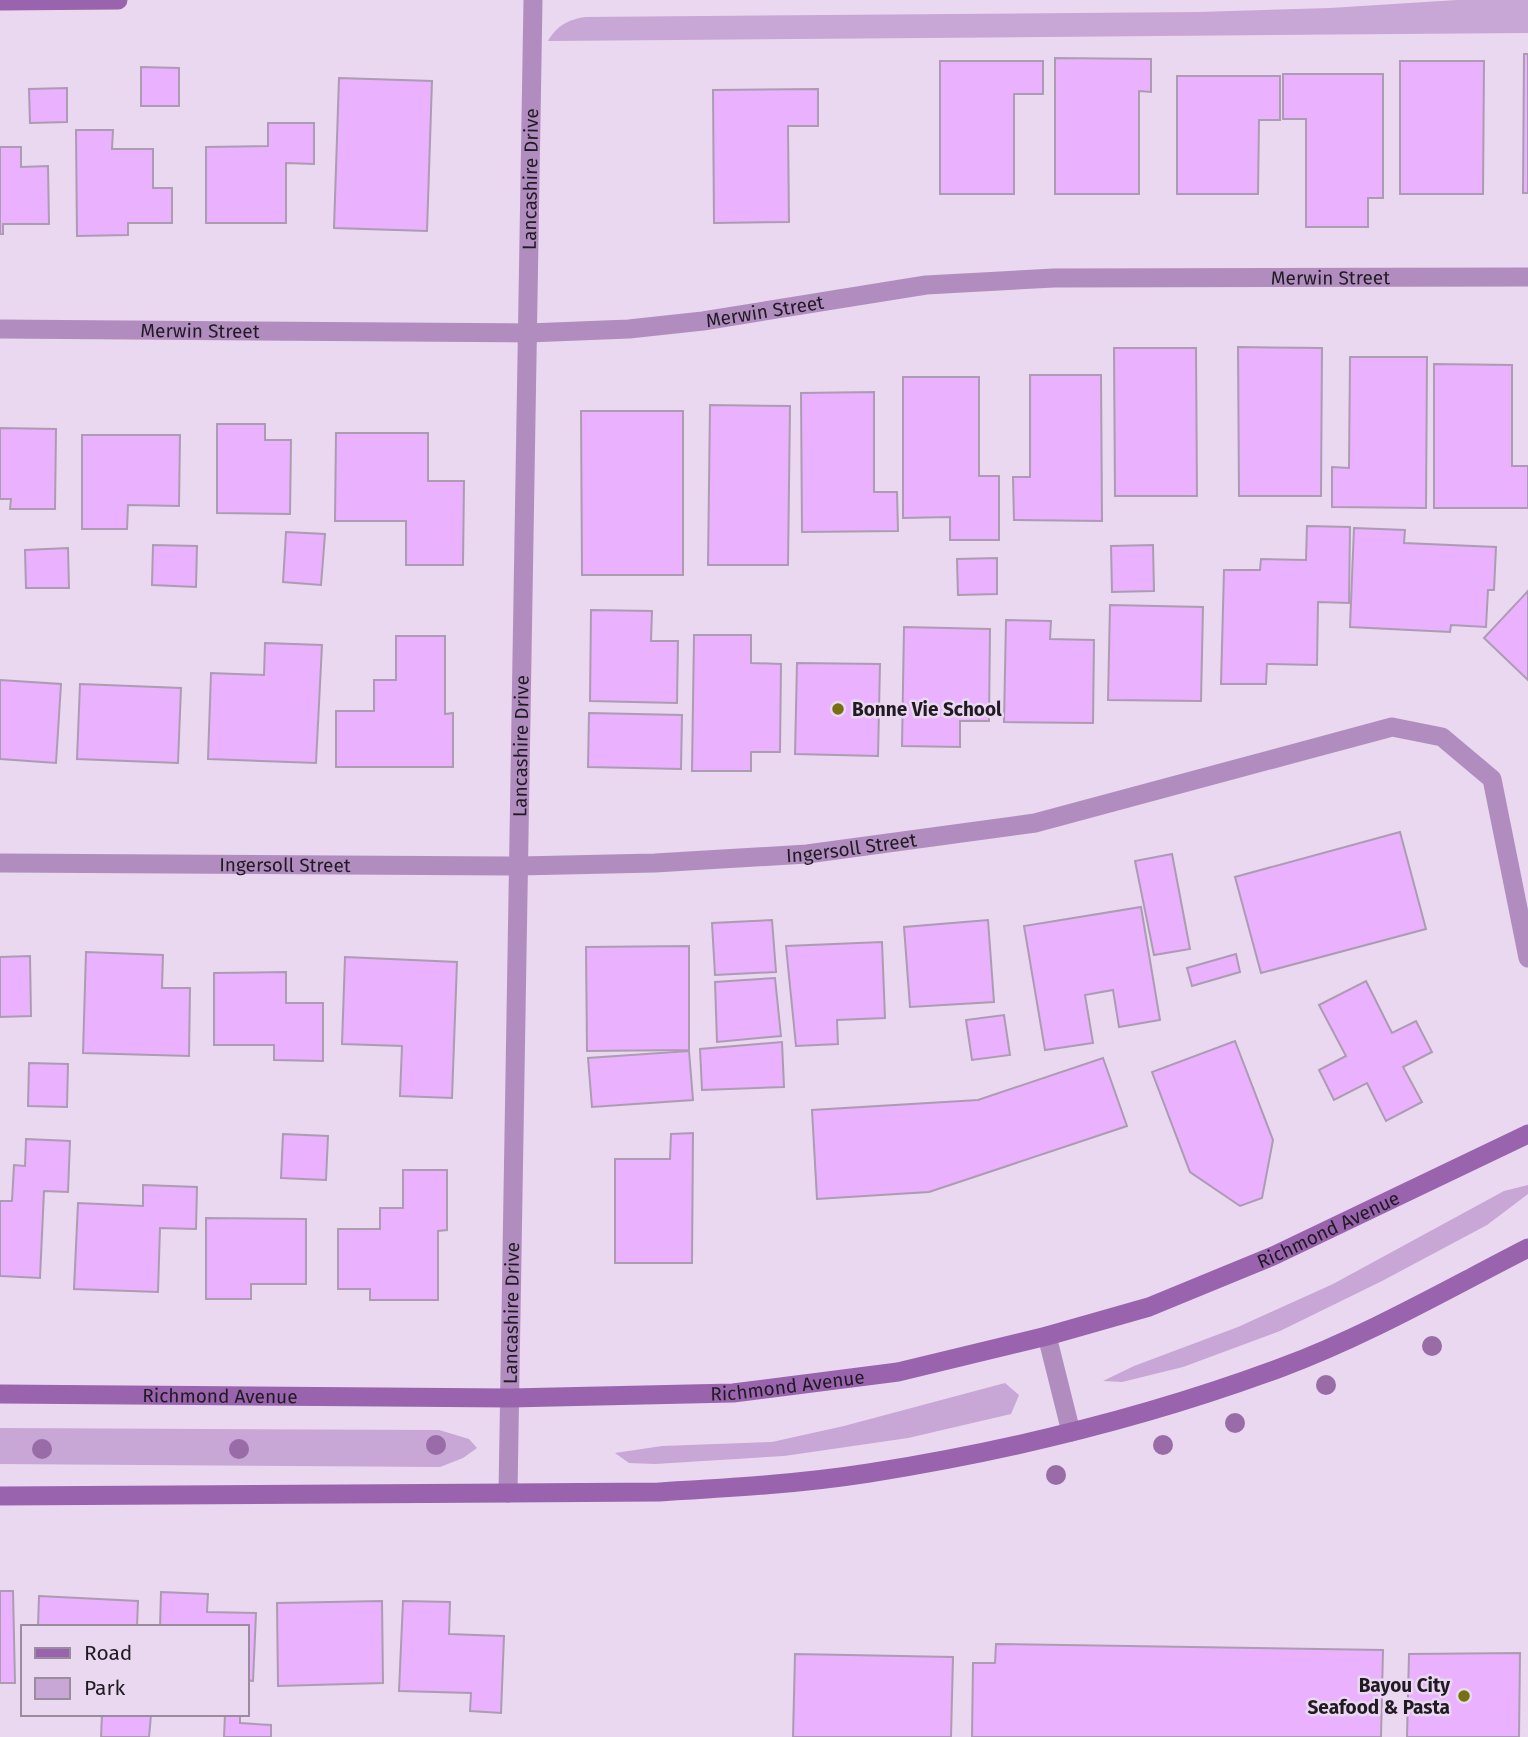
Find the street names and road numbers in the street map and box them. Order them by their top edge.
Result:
street label: Lancashire Drive [517,108,543,250]
street label: Merwin Street [1271,266,1390,289]
street label: Merwin Street [704,290,826,332]
street label: Merwin Street [140,319,260,342]
street label: Lancashire Drive [508,675,533,817]
street label: Ingersoll Street [785,828,918,867]
street label: Ingersoll Street [219,853,351,877]
street label: Richmond Avenue [1253,1186,1403,1273]
street label: Lancashire Drive [498,1242,524,1384]
street label: Richmond Avenue [710,1365,866,1405]
street label: Richmond Avenue [142,1384,298,1408]

